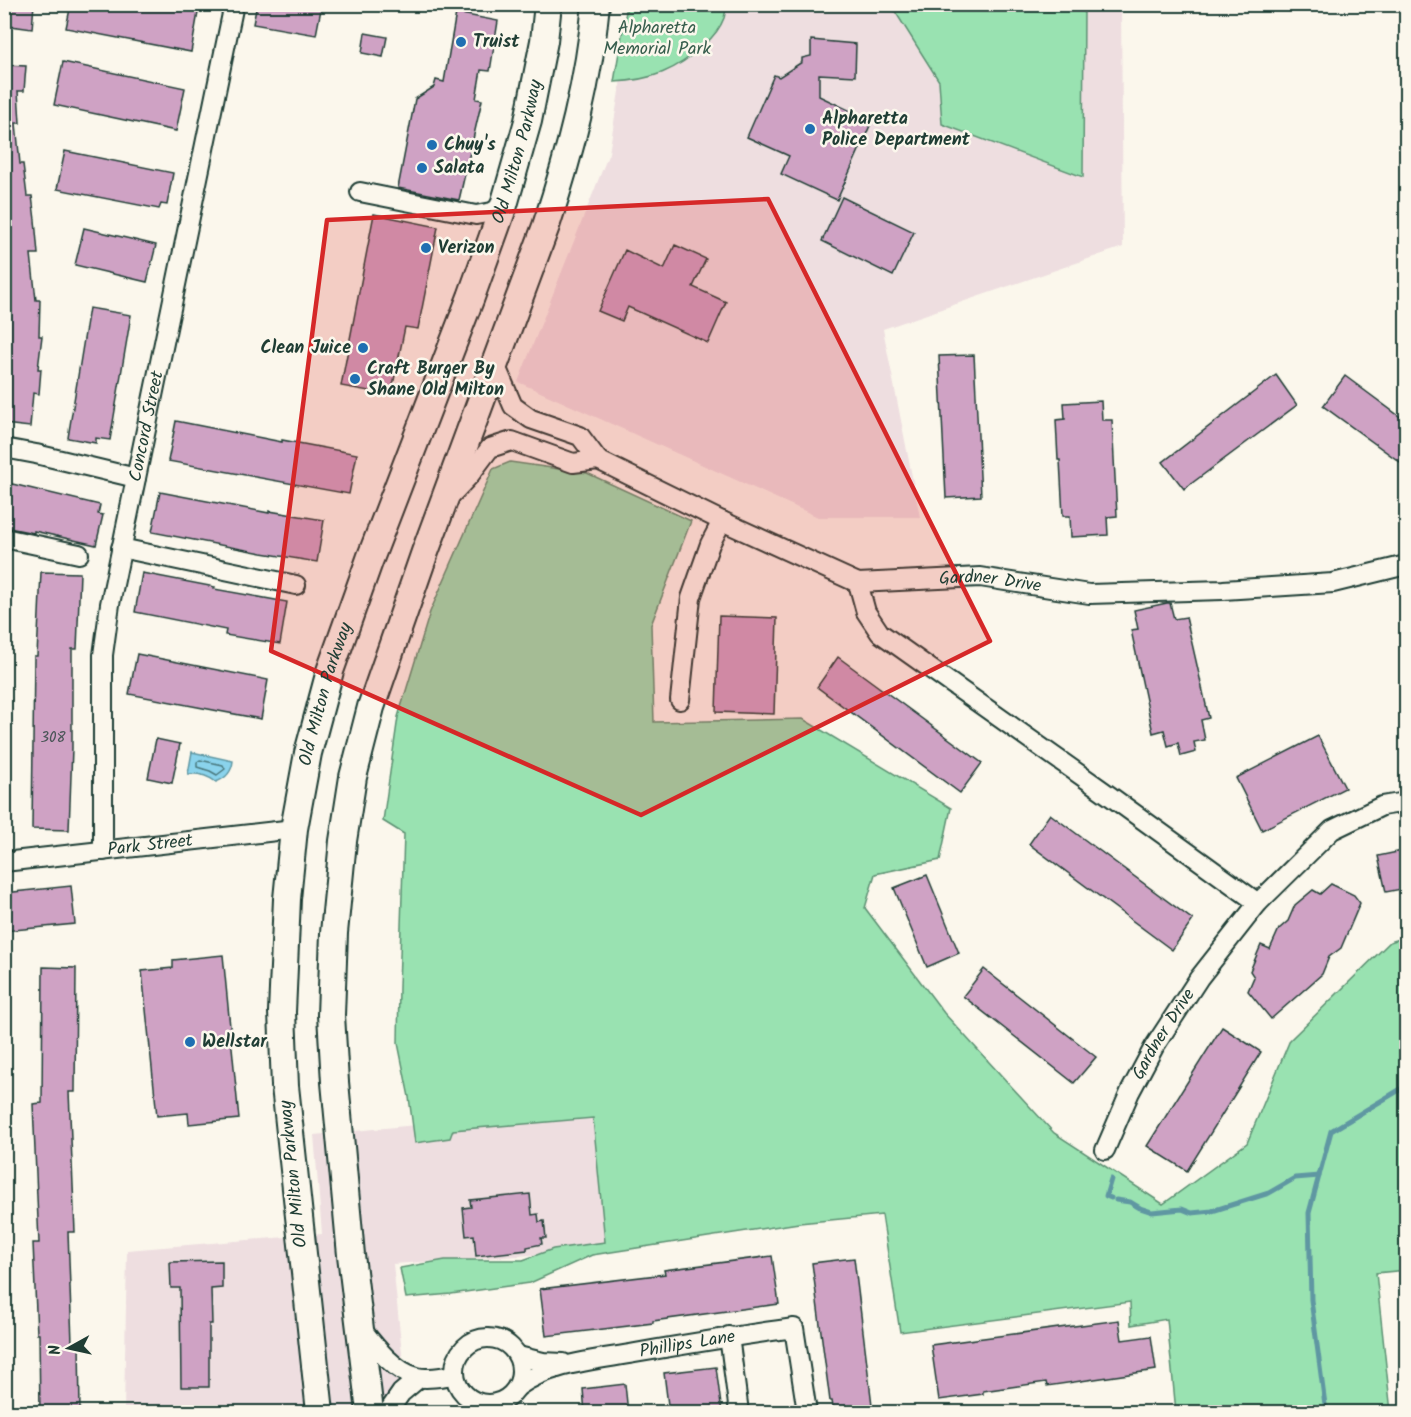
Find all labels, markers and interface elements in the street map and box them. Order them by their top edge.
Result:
park label: Alpharetta Memorial Park [603,14,711,64]
place label: Truist [473,28,520,57]
marker: Truist [454,35,468,49]
street label: Old Milton Parkway [484,77,551,228]
place label: Alpharetta Police Department [822,105,971,155]
marker: Alpharetta Police Department [803,122,817,136]
place label: Chuy's [444,131,496,160]
marker: Chuy's [425,138,439,152]
place label: Salata [434,154,484,183]
marker: Salata [415,161,429,175]
place label: Verizon [438,234,494,263]
marker: Verizon [419,241,433,255]
place label: Clean Juice [260,334,351,363]
marker: Clean Juice [356,341,370,355]
place label: Craft Burger By Shane Old Milton [367,355,504,405]
street label: Concord Street [121,367,173,484]
marker: Craft Burger By Shane Old Milton [348,372,362,386]
street label: Gardner Drive [938,562,1043,601]
street label: Old Milton Parkway [291,618,361,768]
house number: 308 [40,726,67,750]
street label: Park Street [106,826,195,865]
street label: Gardner Drive [1124,983,1203,1085]
place label: Wellstar [202,1028,268,1057]
marker: Wellstar [183,1035,197,1049]
street label: Old Milton Parkway [272,1098,316,1249]
north arrow [39,1318,99,1378]
street label: Phillips Lane [637,1322,737,1366]
text: N [43,1343,69,1357]

